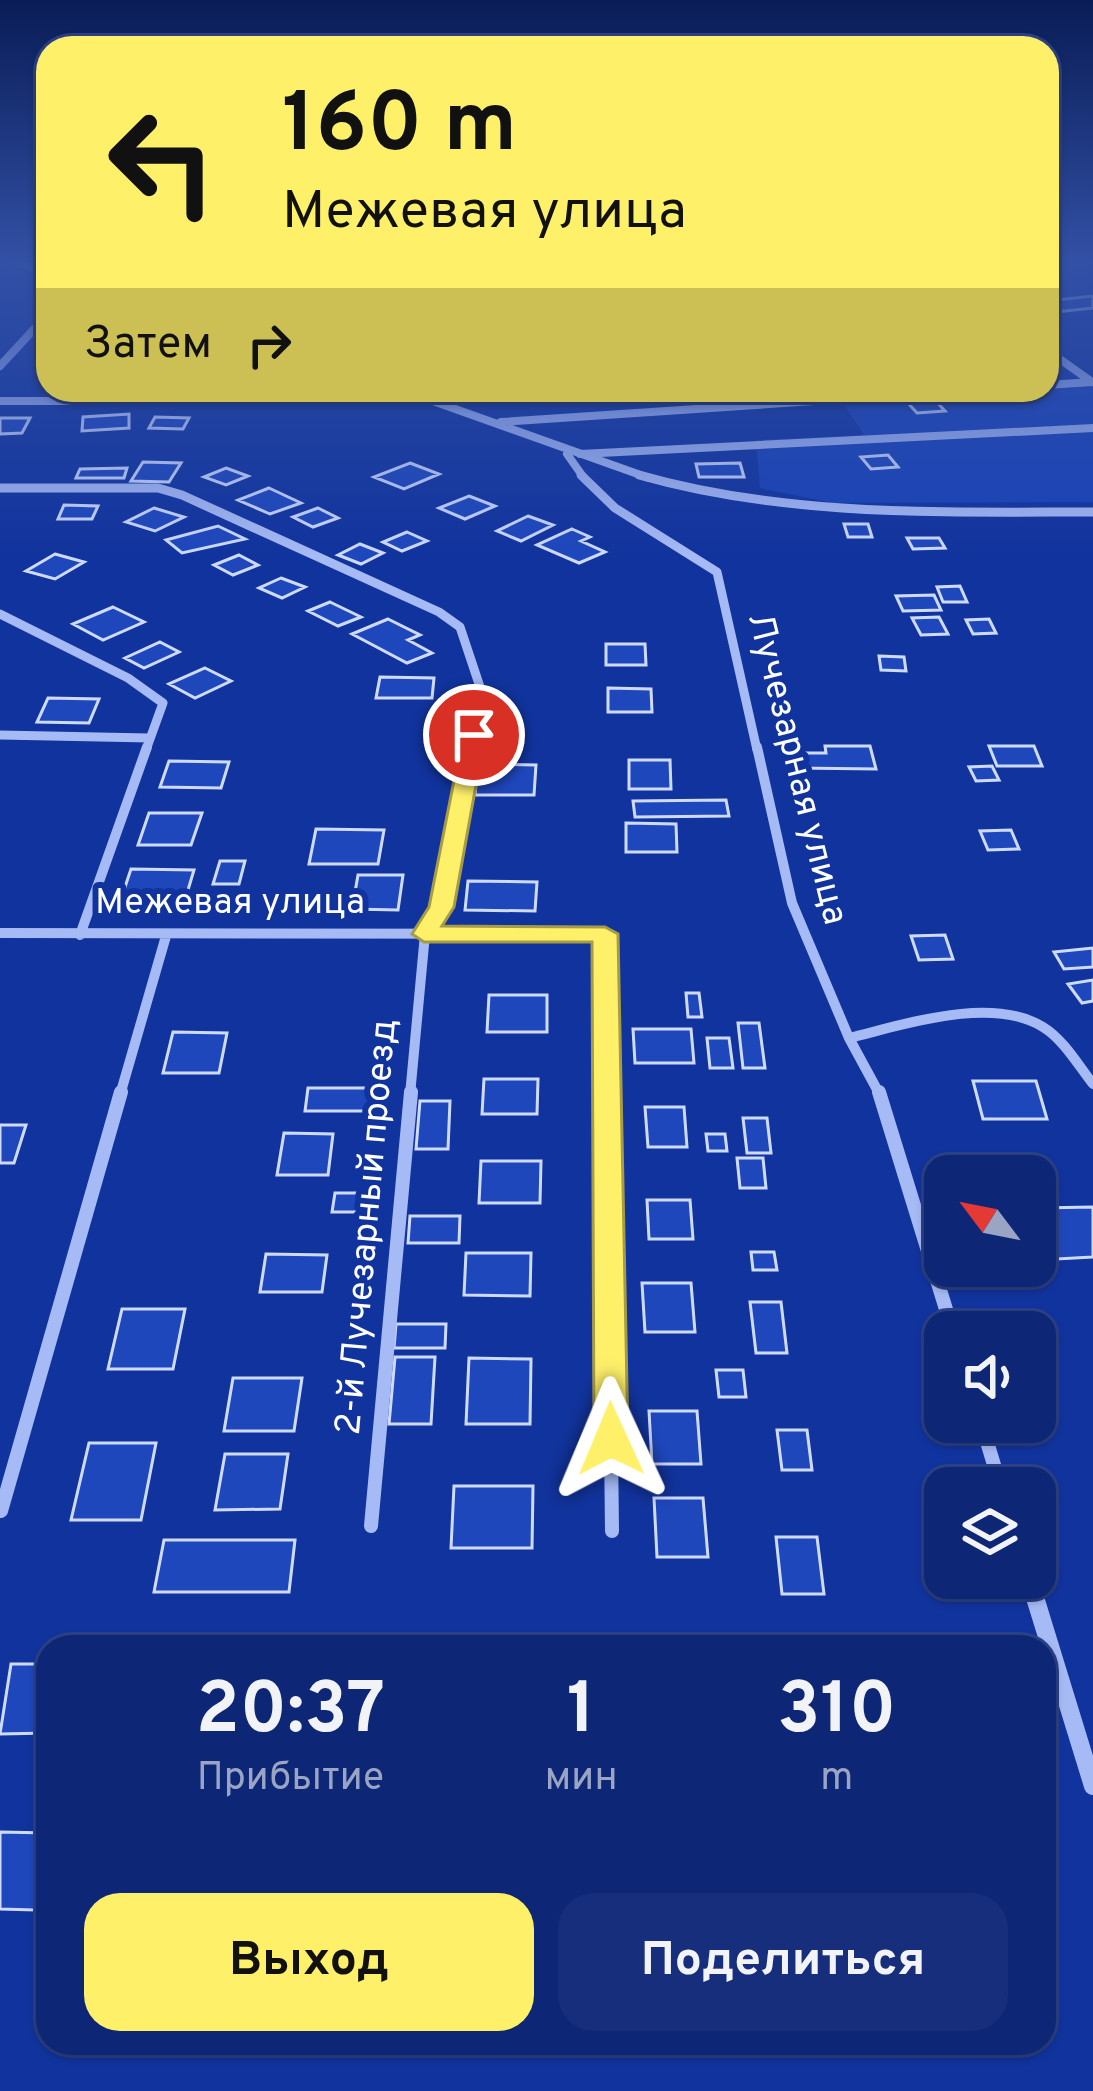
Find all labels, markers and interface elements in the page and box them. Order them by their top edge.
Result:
text: 160 m [282,75,517,181]
icon: left [84,84,240,240]
text: Межевая улица [282,179,687,248]
icon: right [236,312,302,378]
text: Затем [84,317,212,374]
street label: Лучезарная улица [735,608,857,930]
pin [423,684,525,786]
icon: arrive [441,702,507,768]
street label: Межевая улица [95,881,365,927]
street label: 2-й Лучезарный проезд [327,1017,409,1437]
north arrow [924,1155,1056,1287]
map controls [924,1155,1056,1599]
button: sound [924,1311,1056,1443]
position arrow [548,1376,674,1502]
button: layers [924,1467,1056,1599]
text: 20:37 [196,1667,385,1759]
text: 1 [567,1667,596,1759]
text: 310 [777,1667,896,1759]
text: Прибытие [197,1755,384,1804]
text: мин [545,1755,618,1804]
text: m [820,1755,853,1804]
button: Выход [84,1893,534,2031]
button: Поделиться [558,1893,1008,2031]

